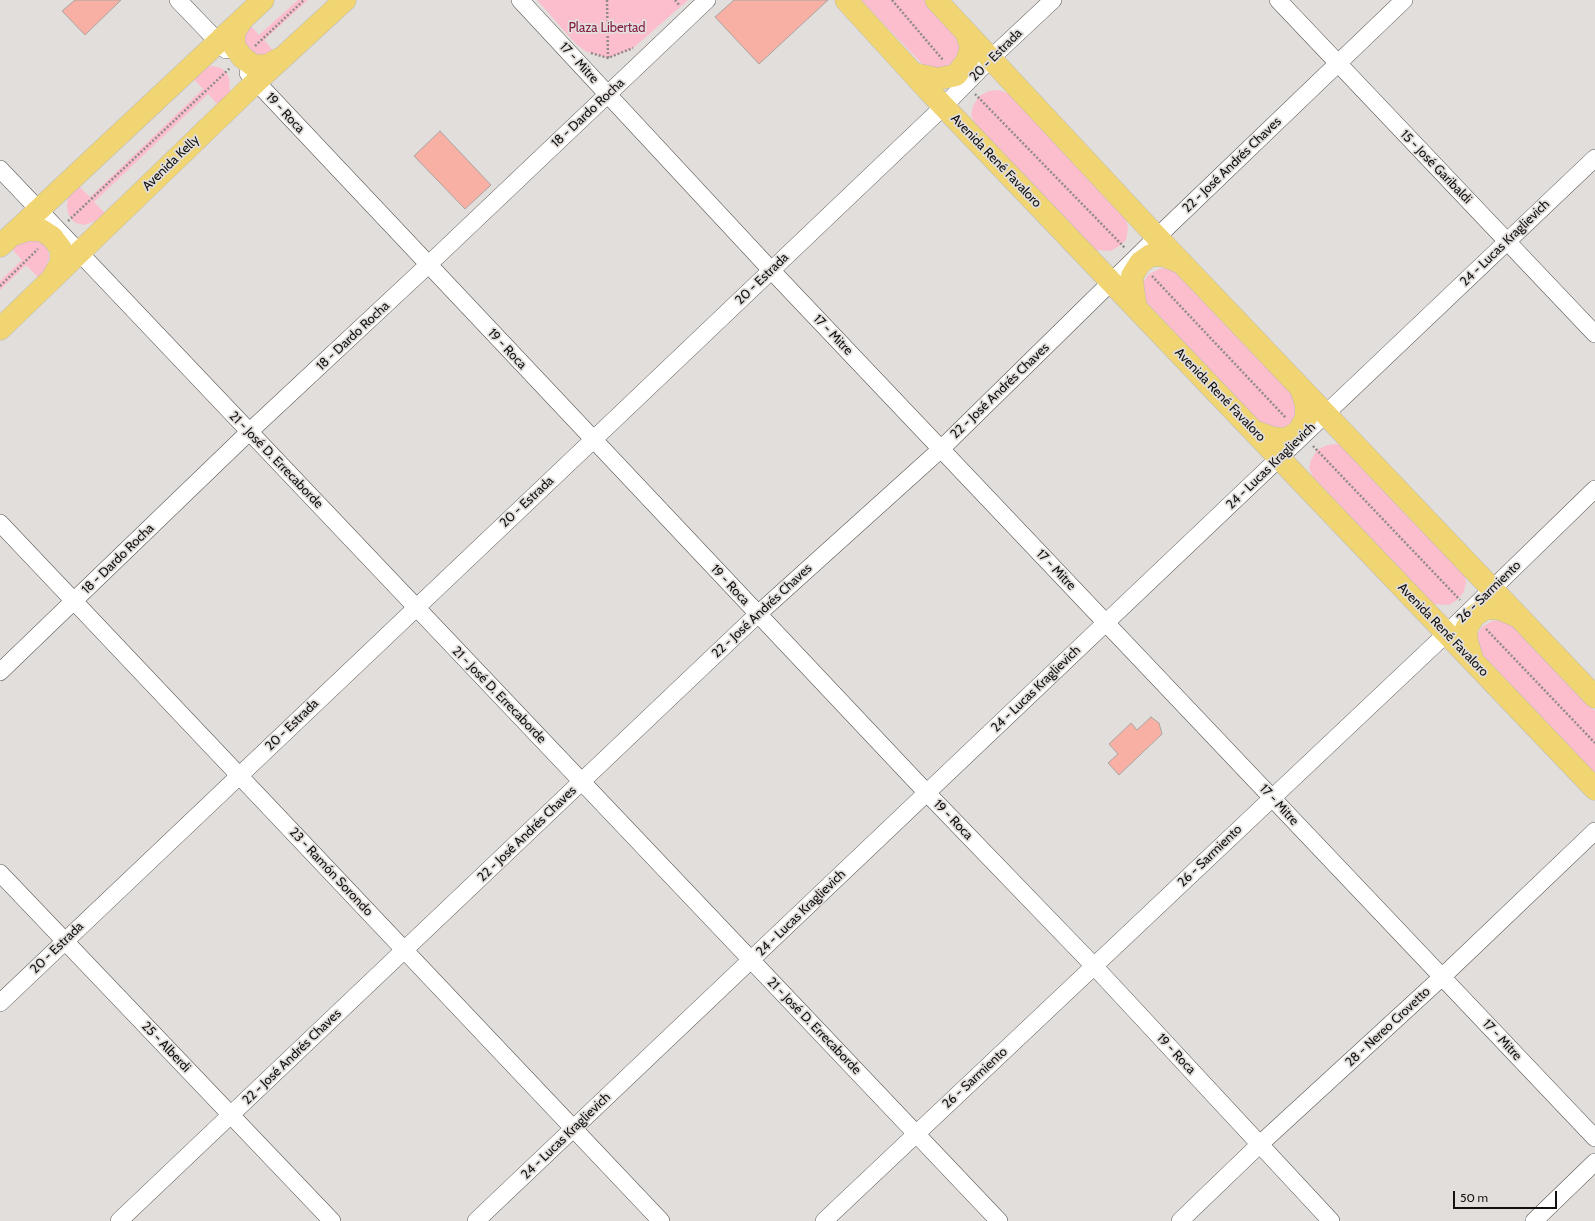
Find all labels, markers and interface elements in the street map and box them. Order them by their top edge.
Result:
park label: Plaza Libertad [568,20,646,36]
street label: 20 - Estrada [966,25,1026,85]
street label: 17 - Mitre [556,39,602,87]
street label: 18 - Dardo Rocha [548,75,628,151]
street label: 19 - Roca [262,89,308,137]
street label: Avenida René Favaloro [947,111,1045,211]
street label: 22 - José Andrés Chaves [1179,114,1285,216]
street label: 15 - José Garibaldi [1397,127,1475,207]
street label: Avenida Kelly [139,132,203,194]
street label: 24 - Lucas Kraglievich [1457,196,1553,290]
street label: 20 - Estrada [732,250,792,308]
street label: 18 - Dardo Rocha [313,298,393,374]
street label: 17 - Mitre [810,311,856,359]
street label: 19 - Roca [484,325,530,373]
street label: 22 - José Andrés Chaves [947,340,1053,442]
street label: Avenida René Favaloro [1171,345,1269,445]
street label: 21 - José D. Errecaborde [226,408,326,512]
street label: 24 - Lucas Kraglievich [1223,419,1319,513]
street label: 20 - Estrada [497,473,557,531]
street label: 18 - Dardo Rocha [79,521,157,597]
street label: 17 - Mitre [1033,546,1079,594]
street label: 26 - Sarmiento [1454,558,1524,626]
street label: 19 - Roca [707,561,753,609]
street label: 22 - José Andrés Chaves [709,561,815,661]
street label: Avenida René Favaloro [1394,580,1492,680]
street label: 24 - Lucas Kraglievich [988,642,1084,736]
street label: 21 - José D. Errecaborde [449,643,549,747]
street label: 20 - Estrada [262,696,322,754]
street label: 17 - Mitre [1256,781,1302,829]
street label: 22 - José Andrés Chaves [474,783,580,885]
street label: 19 - Roca [930,797,976,843]
street label: 26 - Sarmiento [1175,822,1245,890]
street label: 23 - Ramón Sorondo [286,824,376,920]
street label: 24 - Lucas Kraglievich [753,866,849,960]
street label: 20 - Estrada [27,919,87,977]
street label: 21 - José D. Errecaborde [764,974,864,1078]
street label: 28 - Nereo Crovetto [1342,984,1434,1070]
street label: 22 - José Andrés Chaves [239,1006,345,1108]
street label: 17 - Mitre [1479,1016,1525,1064]
street label: 25 - Alberdi [138,1019,194,1075]
street label: 19 - Roca [1153,1030,1199,1078]
street label: 26 - Sarmiento [939,1044,1011,1112]
street label: 24 - Lucas Kraglievich [518,1089,614,1183]
scale bar [1455,1183,1559,1209]
text: 50 m [1460,1190,1488,1205]

